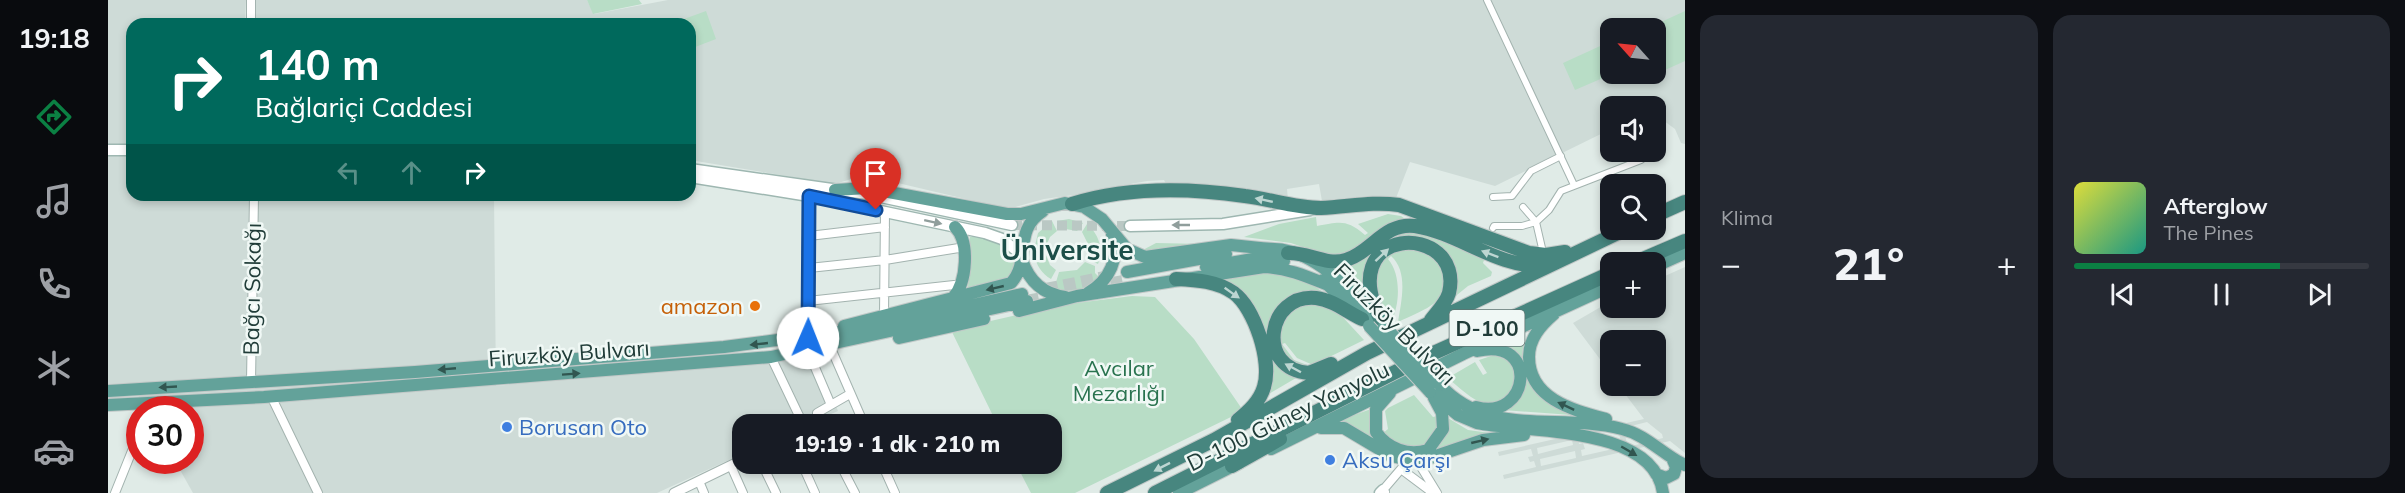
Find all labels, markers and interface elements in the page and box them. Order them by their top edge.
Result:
north arrow [1600,18,1666,84]
map controls [1600,18,1666,396]
text: 19:18 [18,21,90,55]
text: 140 m [255,38,380,91]
icon: right [156,42,234,120]
text: Bağlariçi Caddesi [255,90,473,124]
icon: directions [33,96,75,138]
button: sound [1600,96,1666,162]
pin [850,148,901,210]
icon: left [332,156,365,189]
icon: ahead [395,156,428,189]
icon: right [458,156,491,189]
icon: arrive [859,157,892,190]
button: search [1600,174,1666,240]
icon: music [33,180,75,222]
text: Afterglow [2164,192,2268,220]
one-way arrow [1254,195,1273,204]
text: Klima [1721,205,1773,230]
one-way arrow [924,218,942,228]
one-way arrow [1171,220,1190,230]
text: The Pines [2164,220,2254,245]
street label: Bağcı Sokağı [237,223,267,355]
district label: Üniversite [1000,232,1134,267]
text: 21° [1833,235,1904,291]
text: − [1721,243,1741,284]
text: + [1997,243,2017,284]
one-way arrow [1375,248,1390,262]
one-way arrow [1481,249,1499,259]
button: + [1600,252,1666,318]
street label: Firuzköy Bulvarı [1328,257,1462,391]
icon: phone [33,263,75,305]
icon: previous [2106,278,2139,311]
icon: pause [2205,278,2238,311]
icon: next [2303,278,2336,311]
one-way arrow [986,284,1004,294]
one-way arrow [1223,287,1239,299]
place label: amazon [661,292,743,320]
marker: amazon [748,299,762,313]
position arrow [776,306,840,370]
road number: D-100 [1450,310,1524,346]
button: − [1600,330,1666,396]
street label: Firuzköy Bulvarı [488,333,650,373]
one-way arrow [749,339,768,348]
icon: climate [33,347,75,389]
park label: Avcılar Mezarlığı [1073,354,1165,407]
street label: D-100 Güney Yanyolu [1182,355,1394,477]
one-way arrow [1284,363,1302,373]
one-way arrow [437,364,456,374]
one-way arrow [561,370,580,379]
one-way arrow [159,383,178,392]
speed limit sign: 30 [126,396,204,474]
one-way arrow [1558,402,1575,411]
place label: Borusan Oto [519,413,647,441]
marker: Borusan Oto [500,420,514,434]
icon: car [33,430,75,472]
text: 19:19 · 1 dk · 210 m [794,430,1000,458]
one-way arrow [1471,436,1490,446]
place label: Aksu Çarşı [1342,446,1451,474]
one-way arrow [1621,446,1637,457]
marker: Aksu Çarşı [1323,453,1337,467]
one-way arrow [1153,462,1170,472]

